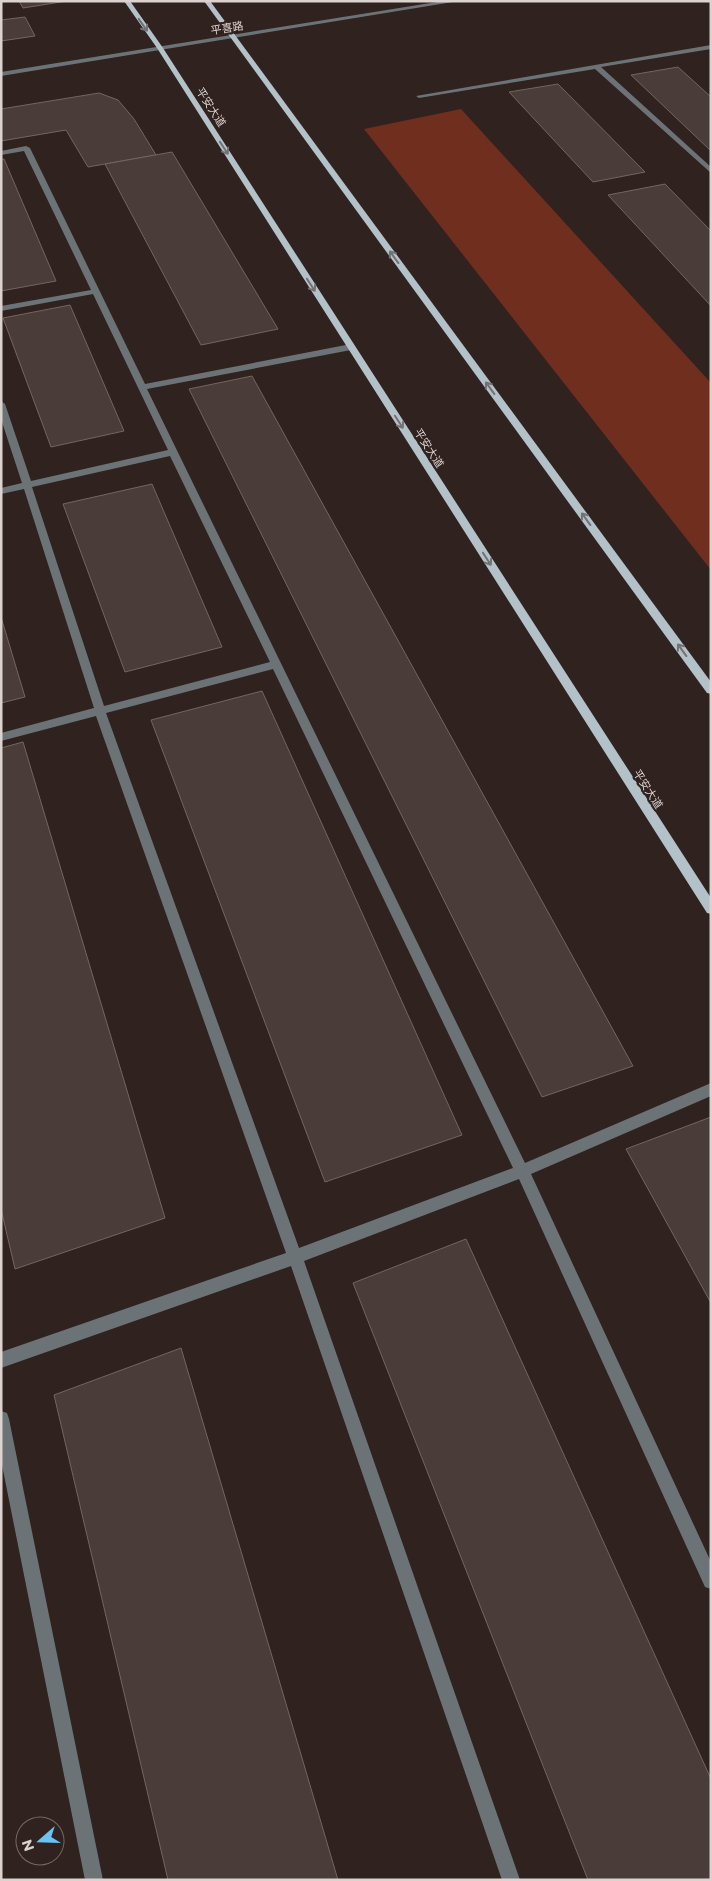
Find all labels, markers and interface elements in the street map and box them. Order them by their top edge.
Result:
one-way arrow [138,18,148,32]
street label: 平喜路 [210,19,244,37]
street label: 平安大道 [193,85,229,129]
one-way arrow [219,141,229,155]
one-way arrow [389,250,399,264]
one-way arrow [307,278,317,292]
one-way arrow [485,381,495,395]
one-way arrow [394,415,404,429]
street label: 平安大道 [411,426,447,470]
one-way arrow [581,512,591,526]
one-way arrow [481,552,492,566]
one-way arrow [677,643,687,657]
street label: 平安大道 [630,767,666,811]
north arrow [15,1816,65,1866]
text: N [17,1837,38,1854]

